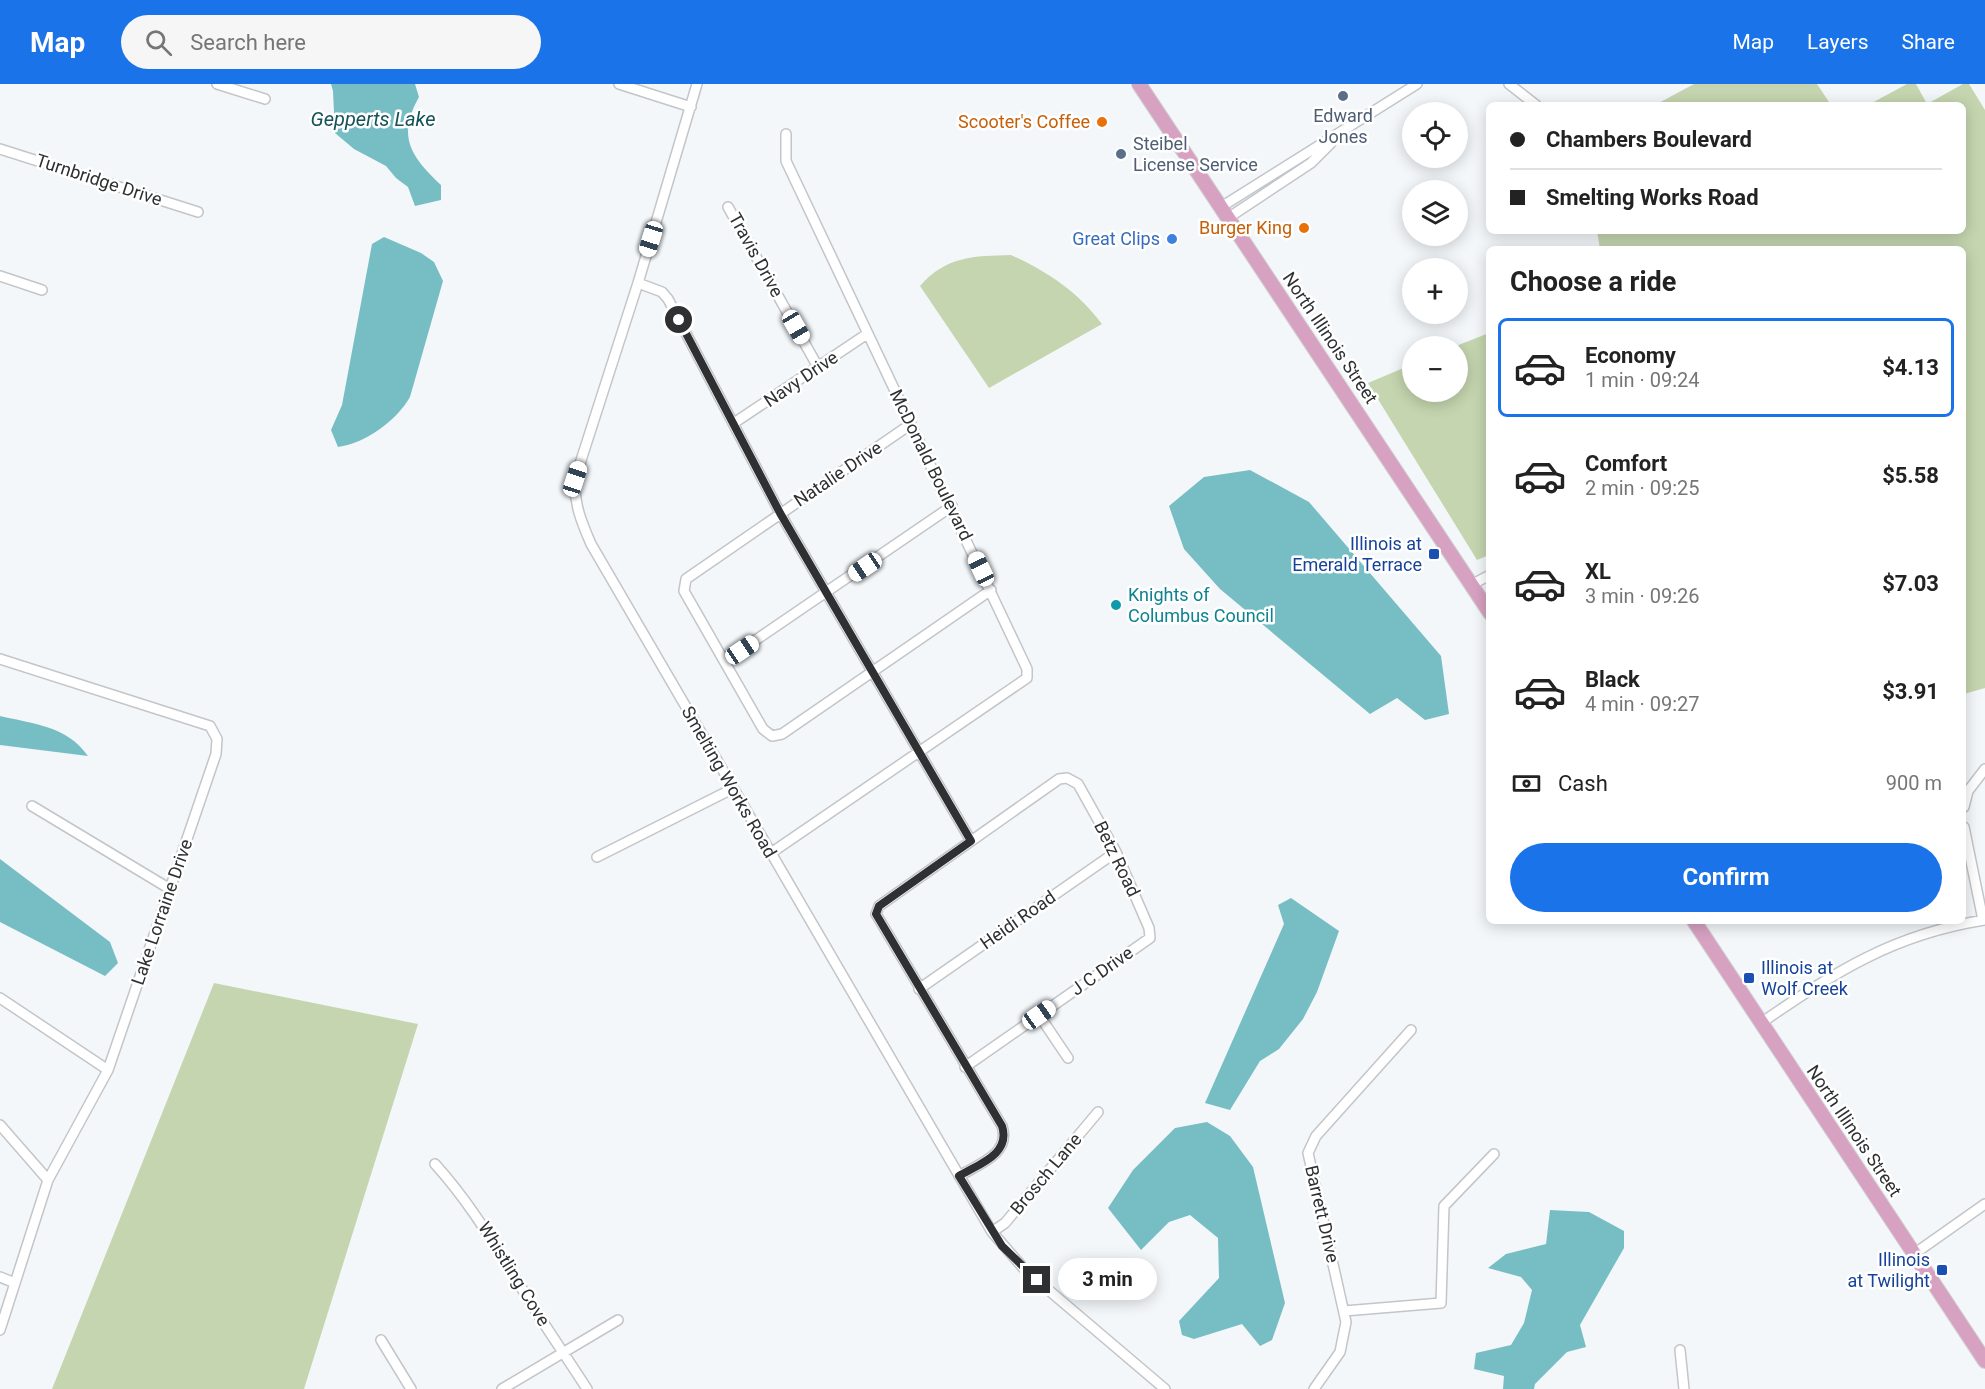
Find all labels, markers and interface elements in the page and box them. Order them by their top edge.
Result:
search box [121,15,541,69]
text: Map [30,26,85,59]
icon: search [142,26,175,59]
text: Search here [190,30,306,55]
text: Map [1732,30,1774,54]
text: Layers [1807,30,1868,54]
text: Share [1901,30,1955,54]
marker: Edward Jones [1336,89,1350,103]
map controls [1402,102,1468,402]
button: locate [1402,102,1468,168]
place label: Edward Jones [1313,105,1373,147]
water label: Gepperts Lake [311,107,435,131]
place label: Scooter's Coffee [958,111,1090,132]
marker: Scooter's Coffee [1095,115,1109,129]
text: Chambers Boulevard [1546,127,1752,152]
place label: Steibel License Service [1133,133,1258,175]
marker: Steibel License Service [1114,147,1128,161]
street label: Turnbridge Drive [34,149,165,210]
button: layers [1402,180,1468,246]
text: Smelting Works Road [1546,185,1759,210]
street label: Travis Drive [725,209,788,300]
place label: Burger King [1199,217,1292,238]
car [637,219,665,259]
marker: Burger King [1297,221,1311,235]
place label: Great Clips [1072,228,1160,249]
marker: Great Clips [1165,232,1179,246]
button: + [1402,258,1468,324]
text: Choose a ride [1510,266,1676,298]
street label: North Illinois Street [1279,268,1382,407]
route start [665,306,692,333]
car [779,307,813,347]
button: − [1402,336,1468,402]
icon: car [1513,341,1567,395]
text: Economy [1585,343,1676,368]
street label: Navy Drive [760,346,842,411]
text: $4.13 [1882,355,1939,380]
text: 1 min · 09:24 [1585,368,1700,392]
street label: McDonald Boulevard [886,386,977,544]
street label: Natalie Drive [790,436,886,511]
icon: car [1513,449,1567,503]
text: Comfort [1585,451,1667,476]
car [561,459,589,499]
text: $5.58 [1882,463,1939,488]
text: 2 min · 09:25 [1585,476,1700,500]
place label: Illinois at Emerald Terrace [1292,533,1422,575]
marker: Illinois at Emerald Terrace [1427,547,1441,561]
car [845,549,885,585]
car [965,549,997,589]
icon: car [1513,557,1567,611]
text: XL [1585,559,1611,584]
text: $7.03 [1882,571,1939,596]
place label: Knights of Columbus Council [1128,584,1274,626]
text: 3 min · 09:26 [1585,584,1700,608]
marker: Knights of Columbus Council [1109,598,1123,612]
car [722,632,762,668]
icon: car [1513,665,1567,719]
text: Black [1585,667,1640,692]
text: $3.91 [1882,679,1939,704]
text: 4 min · 09:27 [1585,692,1700,716]
street label: Smelting Works Road [677,702,781,861]
icon: cash [1510,767,1543,800]
text: Cash [1558,771,1608,796]
text: 900 m [1886,771,1942,795]
street label: Betz Road [1090,818,1145,900]
street label: Lake Lorraine Drive [127,836,196,987]
button: Confirm [1510,843,1942,912]
street label: Heidi Road [976,886,1059,953]
street label: J C Drive [1067,942,1137,1000]
place label: Illinois at Wolf Creek [1761,957,1849,999]
marker: Illinois at Wolf Creek [1742,971,1756,985]
car [1019,997,1059,1033]
street label: North Illinois Street [1803,1061,1906,1200]
street label: Brosch Lane [1006,1129,1086,1219]
street label: Barrett Drive [1301,1163,1344,1265]
street label: Whistling Cove [474,1218,555,1330]
place label: Illinois at Twilight [1847,1249,1930,1291]
callout: 3 min [1058,1259,1157,1301]
marker: Illinois at Twilight [1935,1263,1949,1277]
route end [1023,1266,1050,1293]
text: 3 min [1082,1267,1133,1291]

